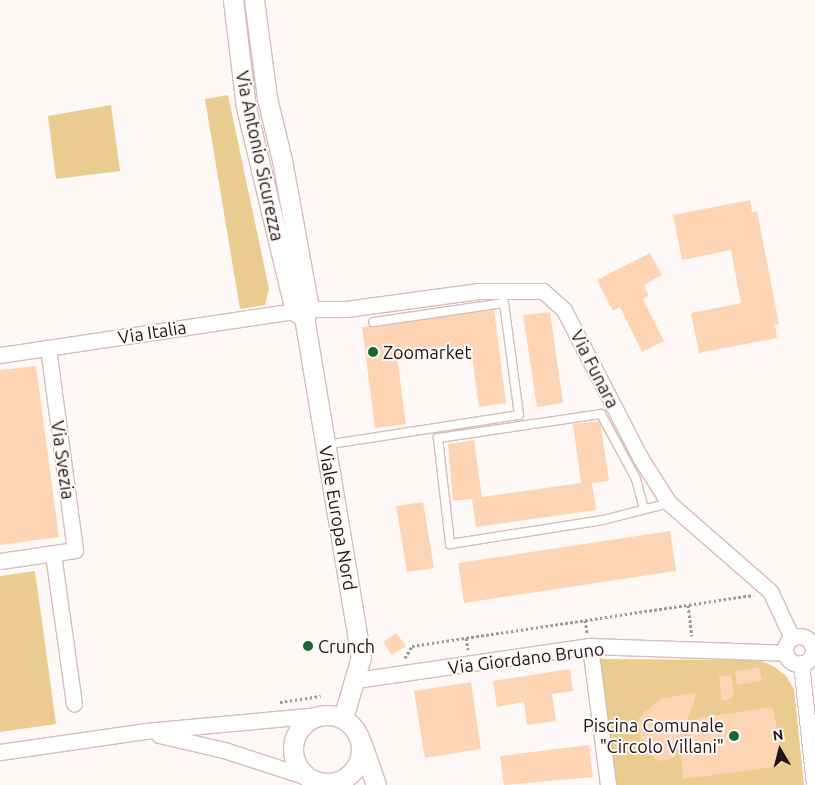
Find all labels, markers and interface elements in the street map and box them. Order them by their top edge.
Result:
street label: Via Antonio Sicurezza [231,69,289,243]
street label: Via Italia [116,316,188,348]
street label: Via Funara [566,326,624,412]
place label: Zoomarket [383,341,471,363]
marker: Zoomarket [367,346,379,358]
street label: Via Svezia [47,419,79,501]
street label: Viale Europa Nord [315,444,361,592]
place label: Crunch [318,635,375,657]
street label: Via Giordano Bruno [447,638,605,678]
marker: Crunch [302,640,314,652]
place label: Piscina Comunale "Circolo Villani" [583,715,724,758]
north arrow [755,725,805,775]
text: N [772,726,784,744]
marker: Piscina Comunale "Circolo Villani" [728,730,740,742]

